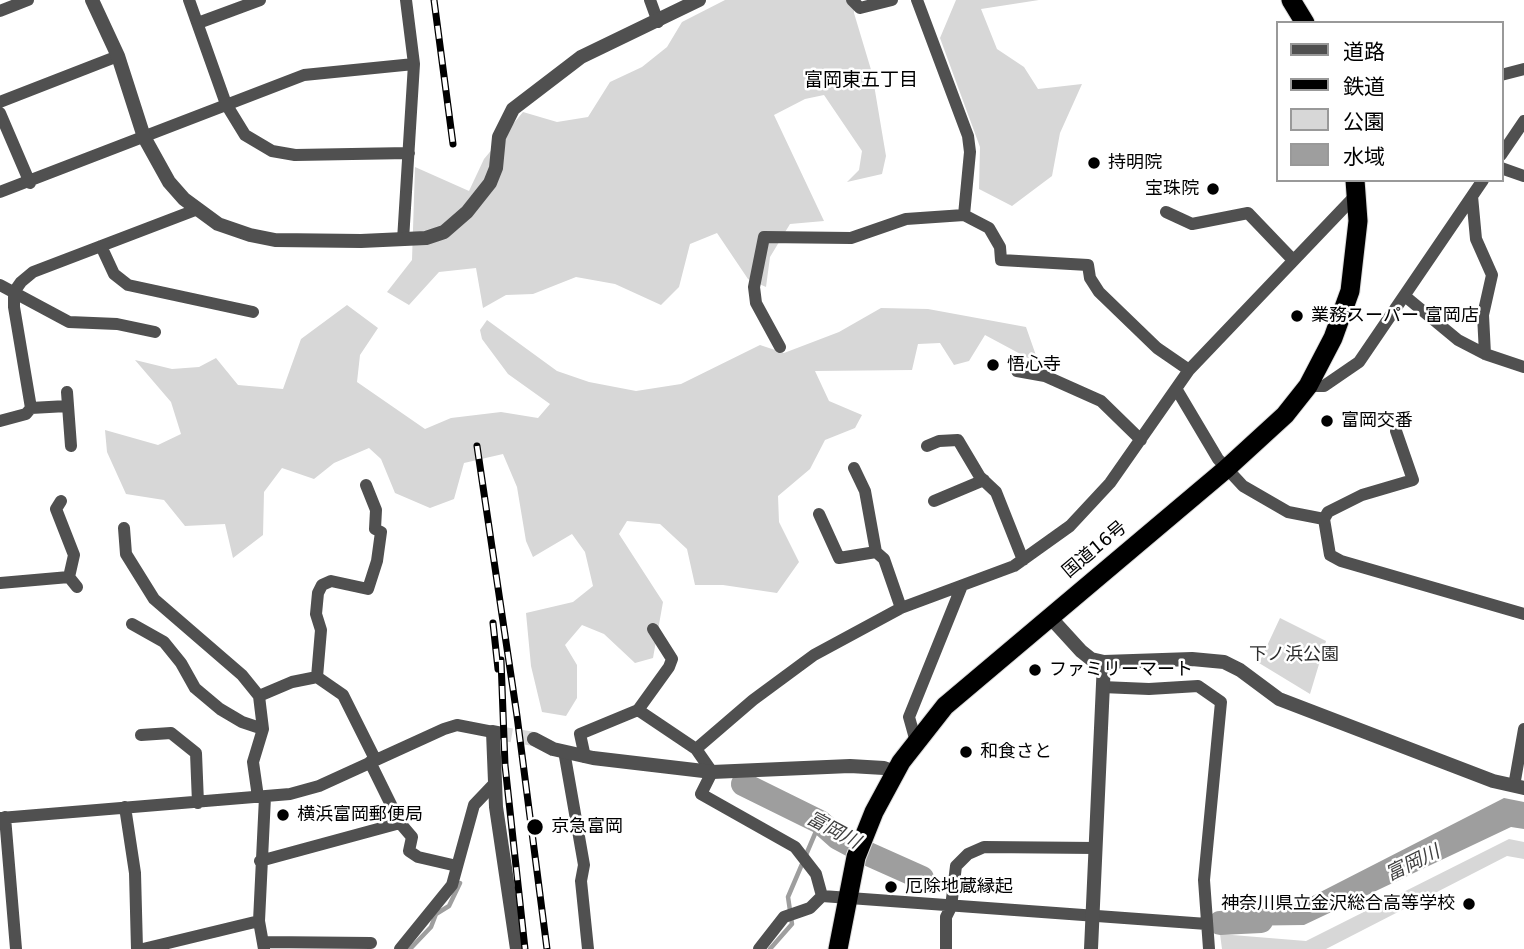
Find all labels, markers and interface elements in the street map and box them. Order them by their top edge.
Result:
legend [1276,21,1503,182]
text: 道路 [1343,40,1385,64]
district label: 富岡東五丁目 [804,70,918,92]
text: 鉄道 [1343,75,1385,99]
text: 公園 [1343,110,1385,134]
text: 水域 [1343,145,1385,169]
place label: 持明院 [1108,152,1162,174]
marker: 持明院 [1086,155,1102,171]
place label: 宝珠院 [1145,178,1199,200]
marker: 宝珠院 [1205,181,1221,197]
place label: 業務スーパー 富岡店 [1311,305,1479,327]
marker: 業務スーパー 富岡店 [1289,308,1305,324]
place label: 悟心寺 [1007,354,1061,376]
marker: 悟心寺 [985,357,1001,373]
place label: 富岡交番 [1341,410,1413,432]
marker: 富岡交番 [1319,413,1335,429]
street label: 国道16号 [1059,517,1131,583]
park label: 下ノ浜公園 [1249,644,1339,666]
place label: ファミリーマート [1049,659,1193,681]
marker: ファミリーマート [1027,662,1043,678]
place label: 和食さと [980,741,1052,763]
marker: 和食さと [958,744,974,760]
place label: 横浜富岡郵便局 [297,804,423,826]
marker: 横浜富岡郵便局 [275,807,291,823]
water label: 富岡川 [802,808,864,854]
place label: 京急富岡 [551,816,623,838]
marker: 京急富岡 [525,817,545,837]
water label: 富岡川 [1382,841,1444,887]
place label: 厄除地蔵縁起 [905,876,1013,898]
marker: 厄除地蔵縁起 [883,879,899,895]
place label: 神奈川県立金沢総合高等学校 [1221,893,1455,915]
marker: 神奈川県立金沢総合高等学校 [1461,896,1477,912]

